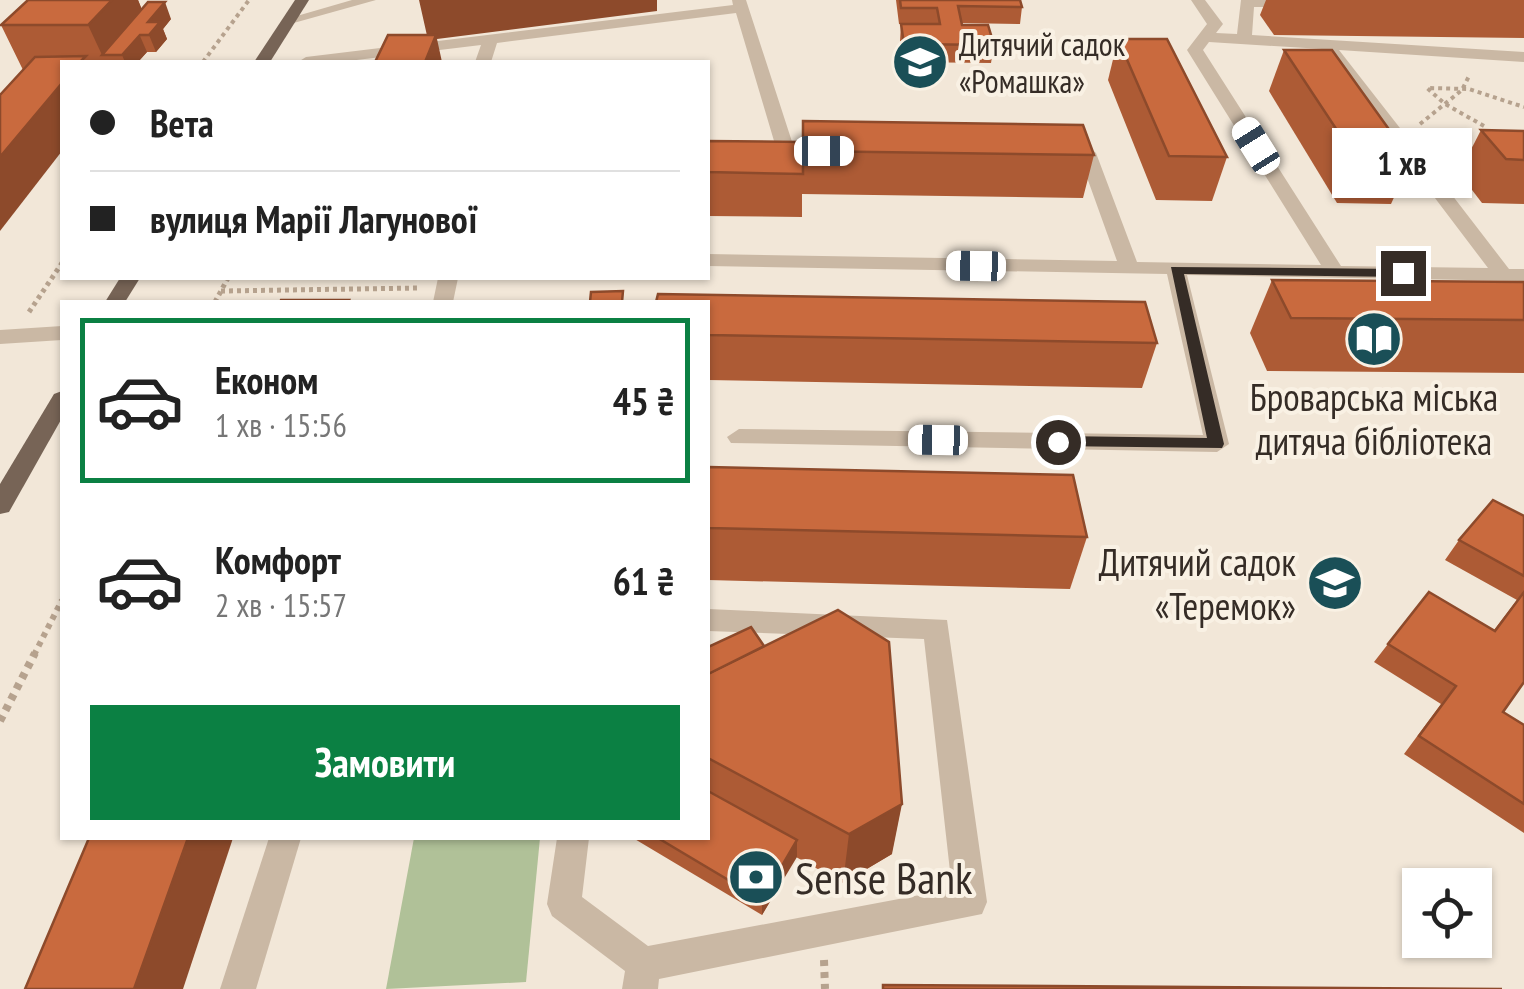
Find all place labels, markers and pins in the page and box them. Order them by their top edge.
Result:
place label: Дитячий садок «Ромашка» [959,23,1126,102]
school or university icon: Дитячий садок «Ромашка» [890,32,950,92]
library icon: Броварська міська дитяча бібліотека [1344,309,1404,369]
place label: Броварська міська дитяча бібліотека [1250,372,1498,465]
place label: Дитячий садок «Теремок» [1099,537,1296,630]
school or university icon: Дитячий садок «Теремок» [1305,553,1365,613]
bank icon: Sense Bank [726,847,786,907]
place label: Sense Bank [795,848,973,906]

